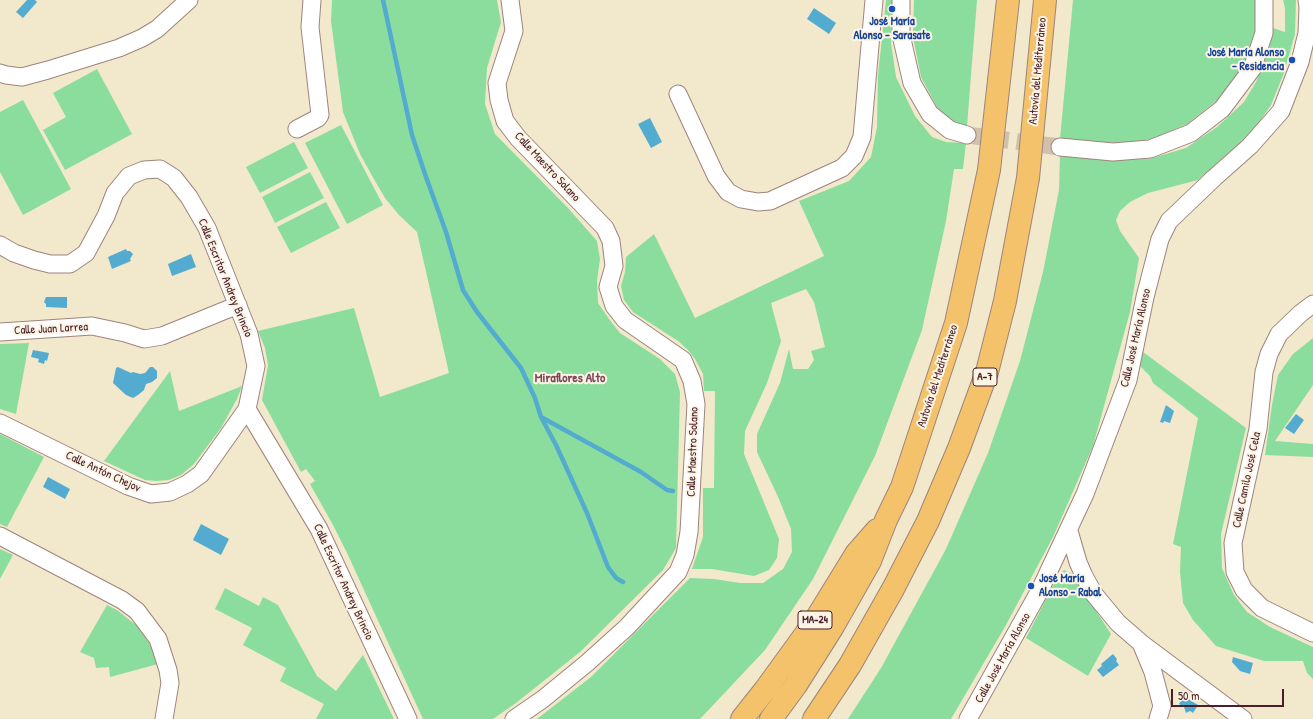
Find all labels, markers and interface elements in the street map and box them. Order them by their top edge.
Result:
marker: José María Alonso - Sarasate [887,4,897,14]
place label: José María Alonso - Sarasate [854,15,930,43]
street label: Autovía del Mediterráneo [1026,17,1050,125]
place label: José María Alonso - Residencia [1207,46,1284,74]
marker: José María Alonso - Residencia [1287,55,1297,65]
street label: Calle Maestro Solano [511,129,583,205]
street label: Calle Escritor Andrey Brincio [195,217,255,339]
street label: Calle José María Alonso [1118,287,1154,389]
street label: Calle Juan Larrea [14,320,88,338]
street label: Autovía del Mediterráneo [915,323,961,429]
road number: A-7 [973,368,997,386]
district label: Miraflores Alto [535,371,605,387]
street label: Calle Maestro Solano [684,407,702,497]
street label: Calle Camilo José Cela [1230,431,1264,529]
street label: Calle Antón Chejov [63,448,143,496]
street label: Calle Escritor Andrey Brincio [310,522,376,642]
place label: José María Alonso - Rabal [1039,572,1101,600]
marker: José María Alonso - Rabal [1026,581,1036,591]
street label: Calle José María Alonso [972,610,1034,706]
road number: MA-24 [798,611,832,629]
scale bar [1173,681,1286,707]
text: 50 m [1178,687,1199,704]

